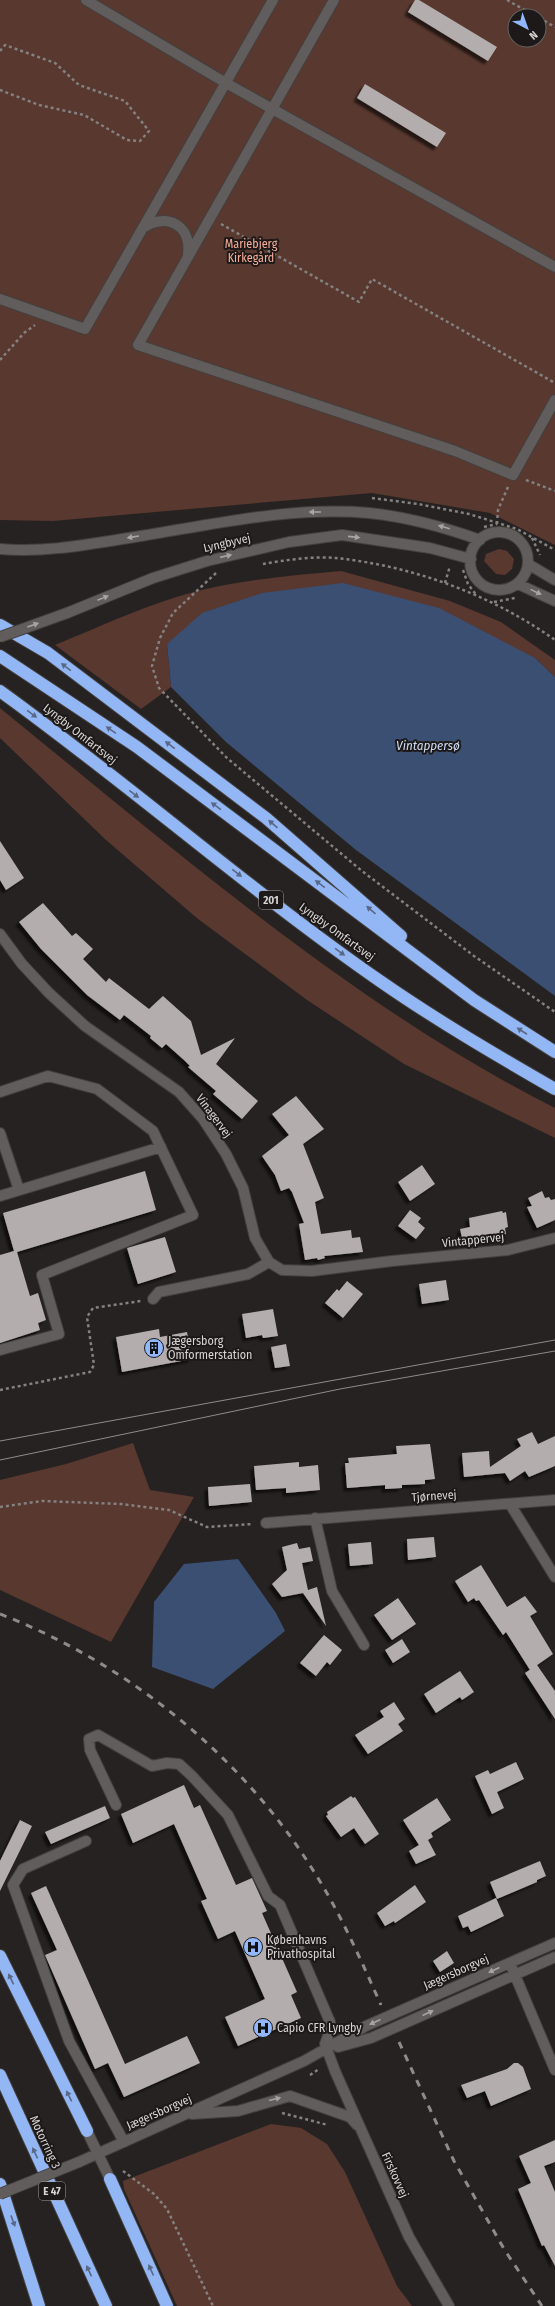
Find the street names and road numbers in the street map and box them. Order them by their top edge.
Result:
street label: Lyngbyvej [202,531,252,555]
street label: Lyngby Omfartsvej [40,701,120,767]
road number: 201 [259,891,283,909]
street label: Lyngby Omfartsvej [297,900,377,964]
street label: Vinagervej [193,1091,235,1141]
street label: Vintappervej [441,1230,505,1250]
street label: Tjørnevej [411,1487,457,1505]
street label: Jægersborgvej [421,1951,491,1993]
street label: Jægersborgvej [124,2091,194,2133]
street label: Motorring 3 [27,2113,63,2171]
street label: Firskovvej [379,2150,411,2200]
road number: E 47 [39,2182,65,2200]

